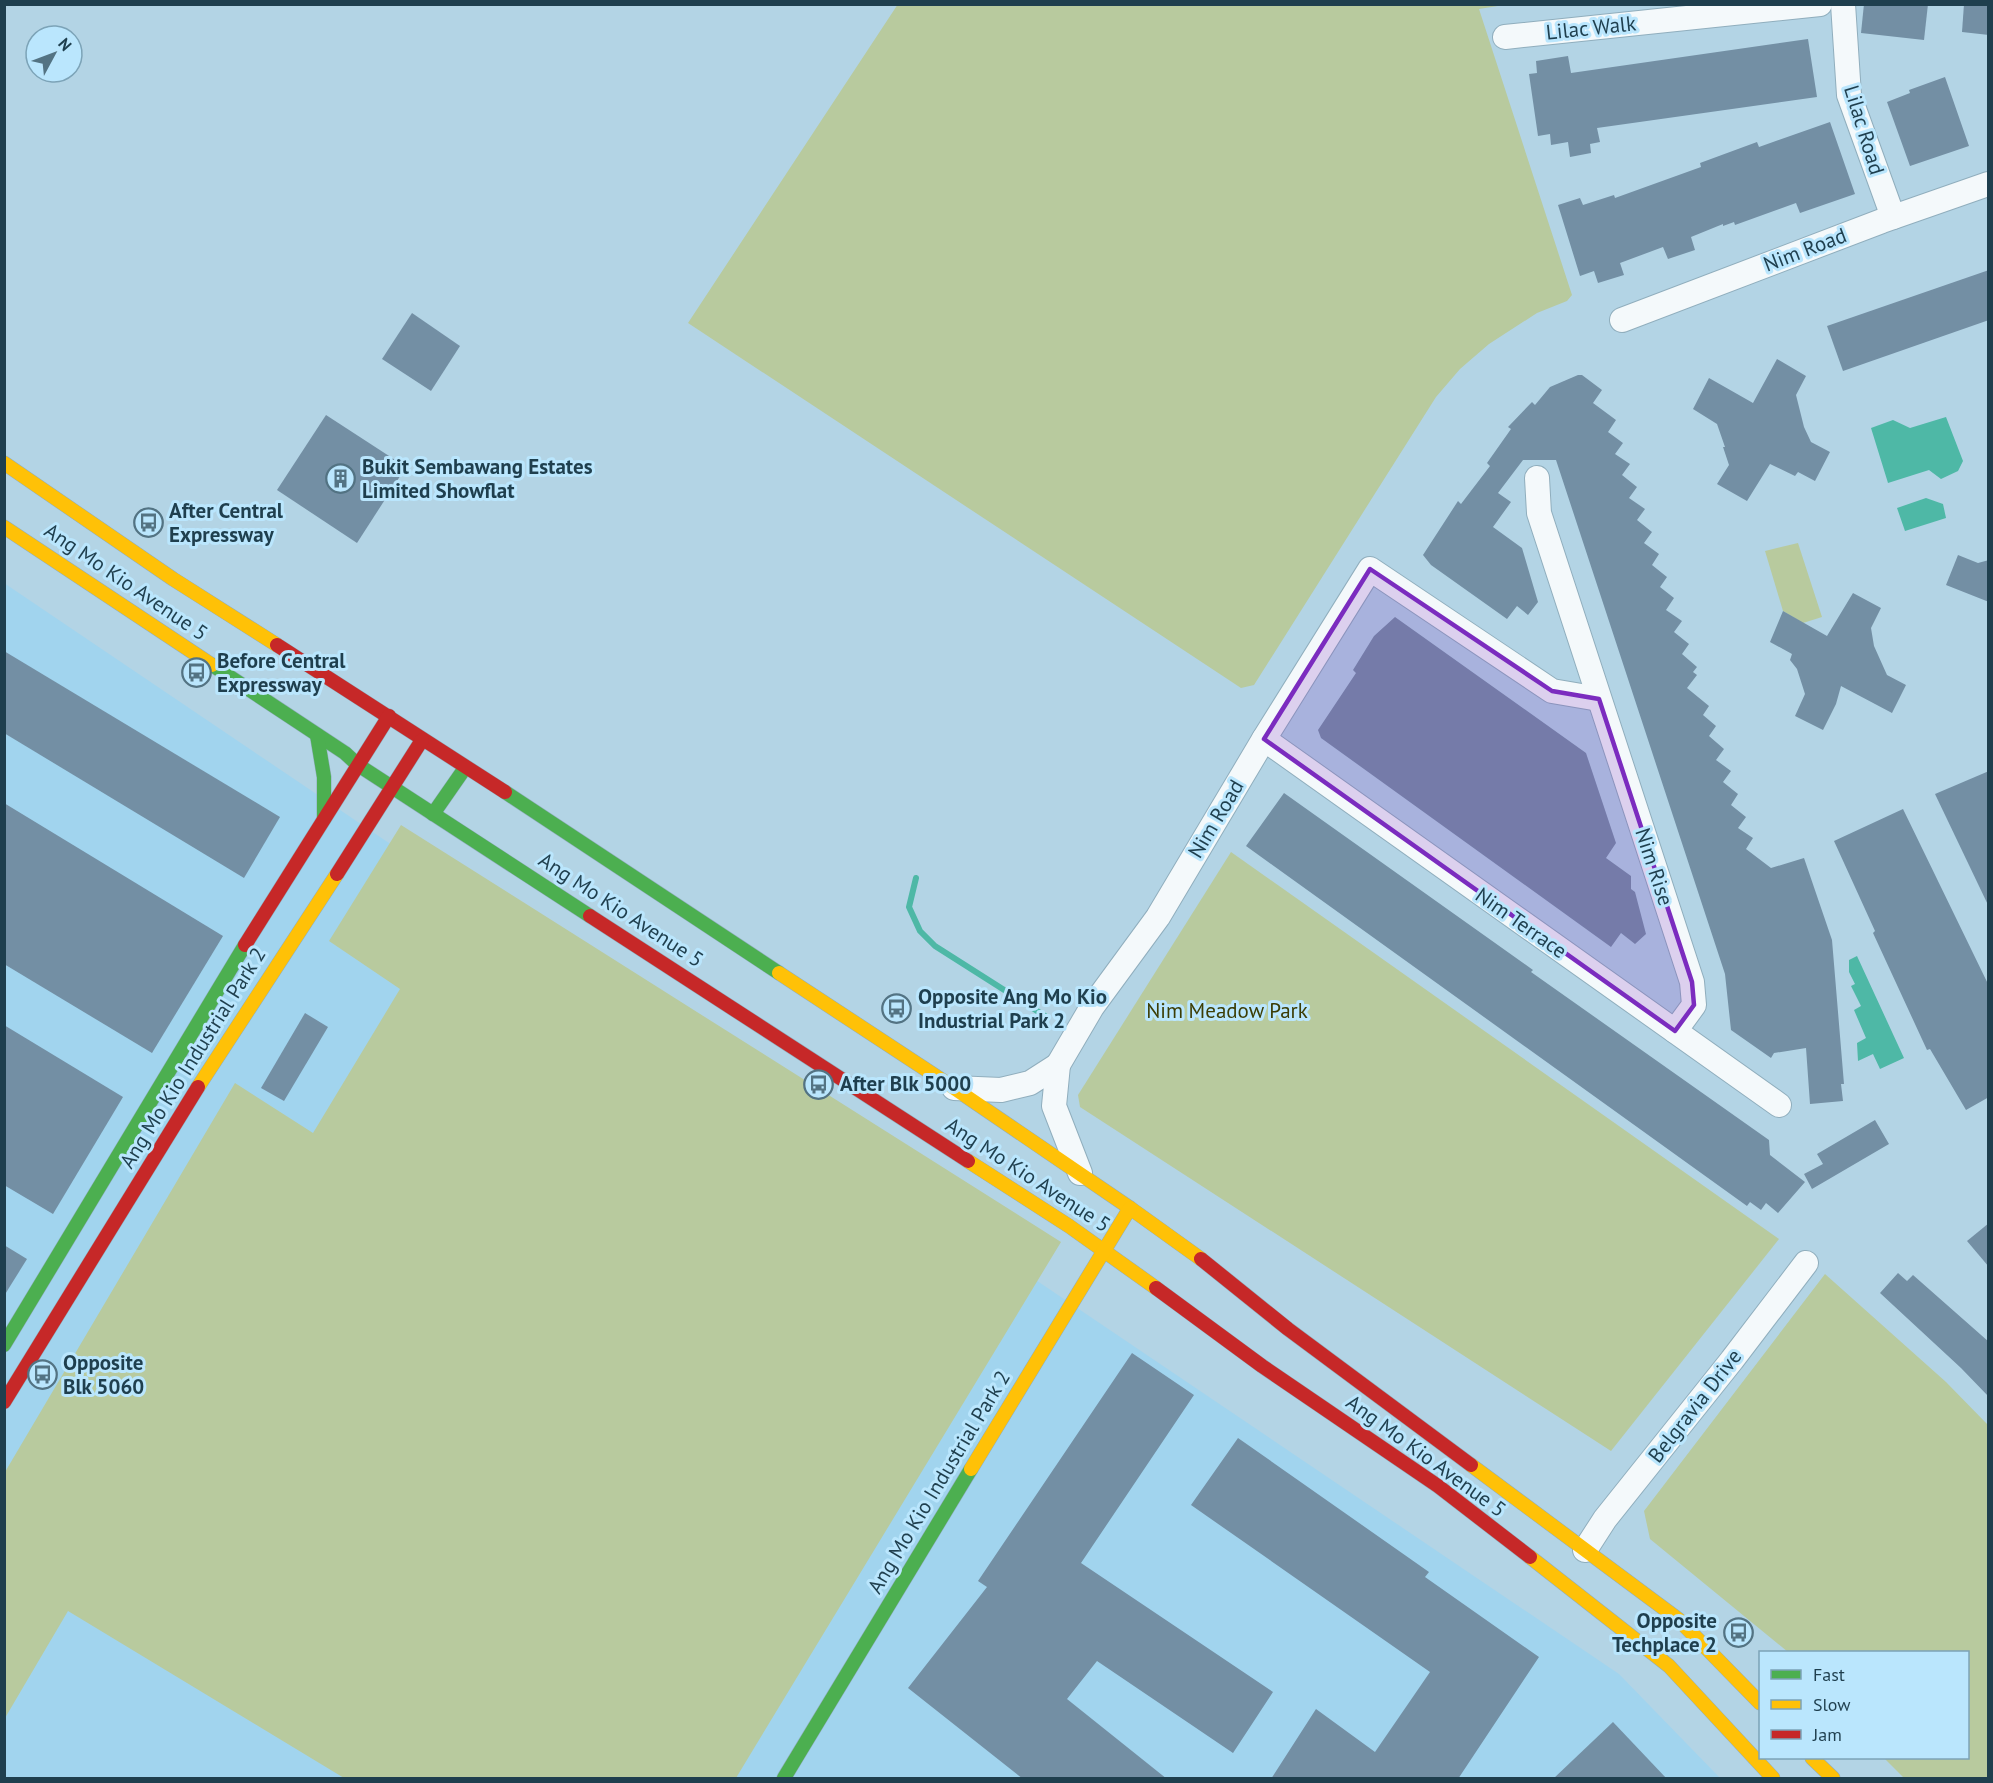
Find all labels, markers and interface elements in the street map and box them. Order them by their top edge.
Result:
street label: Lilac Walk [1545,9,1637,46]
north arrow [24,24,84,84]
text: N [54,34,76,55]
street label: Lilac Road [1838,82,1891,178]
street label: Nim Road [1759,221,1850,278]
place label: Bukit Sembawang Estates Limited Showflat [362,453,593,504]
building icon: Bukit Sembawang Estates Limited Showflat [325,463,357,495]
place label: After Central Expressway [169,497,284,548]
bus stop icon: After Central Expressway [132,507,164,539]
street label: Ang Mo Kio Avenue 5 [39,517,213,646]
place label: Before Central Expressway [217,647,346,698]
bus stop icon: Before Central Expressway [180,657,212,689]
street label: Nim Road [1182,775,1250,863]
street label: Nim Rise [1629,825,1680,909]
street label: Ang Mo Kio Avenue 5 [534,846,709,973]
street label: Nim Terrace [1470,881,1572,964]
street label: Ang Mo Kio Industrial Park 2 [113,942,272,1173]
place label: Opposite Ang Mo Kio Industrial Park 2 [918,983,1107,1034]
bus stop icon: Opposite Ang Mo Kio Industrial Park 2 [881,993,913,1025]
park label: Nim Meadow Park [1146,997,1308,1024]
bus stop icon: After Blk 5000 [803,1068,835,1100]
place label: After Blk 5000 [840,1070,971,1097]
street label: Ang Mo Kio Avenue 5 [941,1111,1116,1238]
street label: Belgravia Drive [1642,1344,1747,1468]
place label: Opposite Blk 5060 [63,1349,144,1400]
bus stop icon: Opposite Blk 5060 [26,1359,58,1391]
street label: Ang Mo Kio Industrial Park 2 [861,1365,1016,1598]
street label: Ang Mo Kio Avenue 5 [1341,1388,1512,1523]
place label: Opposite Techplace 2 [1612,1607,1717,1658]
bus stop icon: Opposite Techplace 2 [1722,1617,1754,1649]
legend [1759,1651,1969,1759]
text: Fast [1813,1663,1845,1686]
text: Slow [1813,1693,1851,1716]
text: Jam [1812,1723,1842,1746]

